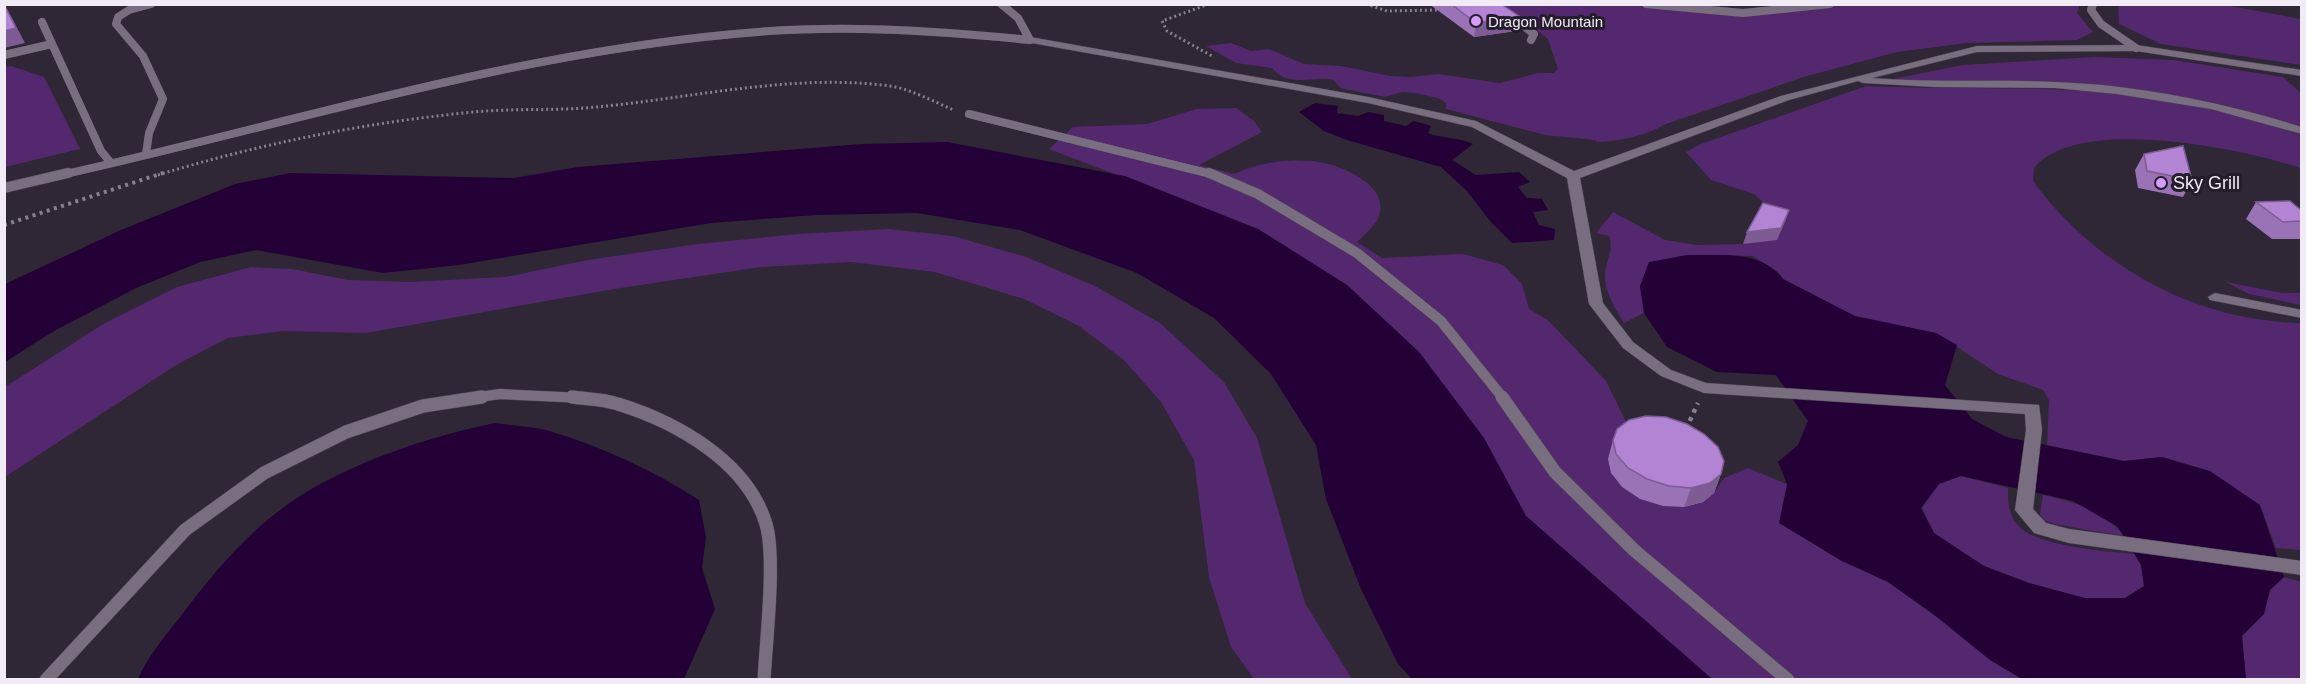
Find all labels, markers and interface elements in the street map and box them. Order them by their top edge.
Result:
place label: Dragon Mountain [1488,13,1603,30]
marker: Dragon Mountain [1469,14,1483,28]
place label: Sky Grill [2173,173,2240,193]
marker: Sky Grill [2154,176,2168,190]

